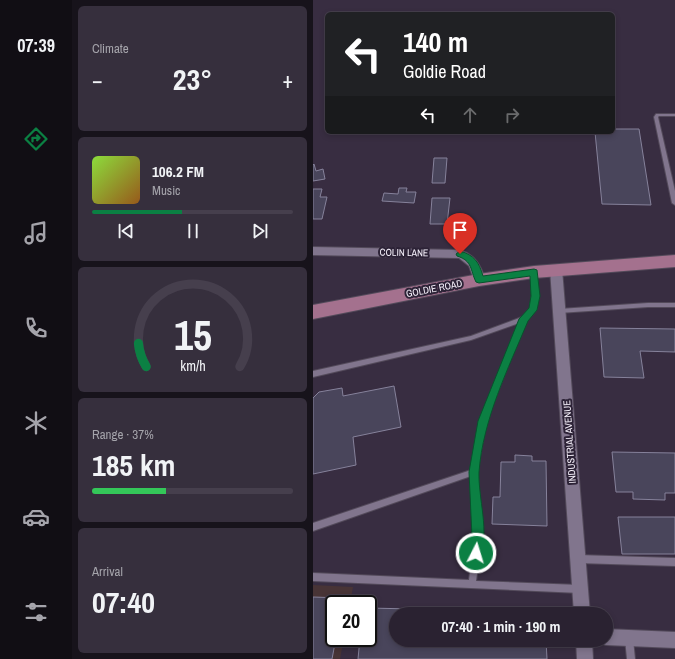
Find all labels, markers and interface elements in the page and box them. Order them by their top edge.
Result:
text: 140 m [403,23,468,61]
icon: left [337,28,389,80]
text: 07:39 [17,33,55,58]
text: Climate [92,40,129,57]
text: 23° [173,59,212,99]
text: Goldie Road [403,59,486,84]
text: − [92,65,103,95]
text: + [282,65,293,95]
icon: left [417,104,439,126]
icon: ahead [459,104,481,126]
icon: right [501,104,523,126]
icon: directions [22,125,50,153]
text: 106.2 FM [152,161,204,182]
text: Music [152,182,180,199]
pin [443,213,477,254]
icon: music [22,219,50,247]
icon: arrive [449,219,471,241]
icon: previous [115,220,137,242]
icon: pause [182,220,204,242]
icon: next [249,220,271,242]
street label: COLIN LANE [379,246,428,259]
street label: GOLDIE ROAD [405,277,463,300]
text: 15 [174,307,211,363]
icon: phone [22,314,50,342]
text: km/h [180,356,205,375]
street label: INDUSTRIAL AVENUE [560,400,579,484]
icon: climate [22,409,50,437]
text: Range · 37% [92,426,154,443]
text: 185 km [92,445,175,485]
icon: car [22,503,50,531]
position arrow [455,532,497,574]
text: Arrival [92,563,123,580]
text: 07:40 [92,582,155,622]
speed limit sign: 20 [325,595,377,647]
icon: filters [22,598,50,626]
text: 07:40 · 1 min · 190 m [442,616,560,637]

